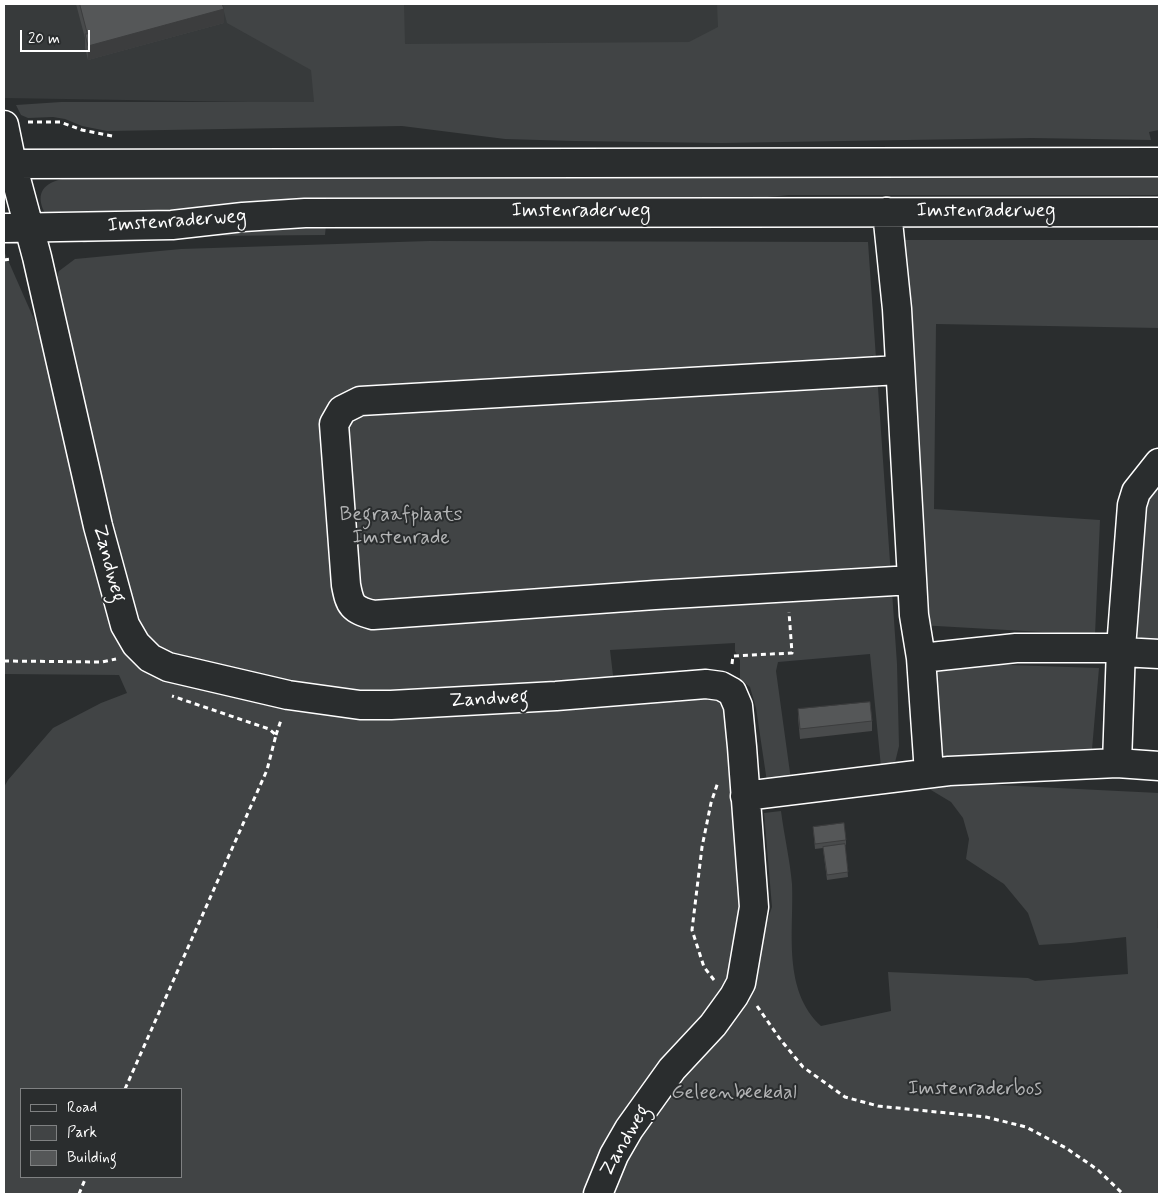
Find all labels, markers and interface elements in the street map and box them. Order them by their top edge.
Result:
scale bar [22,20,92,52]
text: 20 m [28,29,60,49]
street label: Imstenraderweg [511,200,651,224]
street label: Imstenraderweg [916,200,1056,224]
street label: Imstenraderweg [107,205,247,239]
park label: Begraafplaats Imstenrade [340,504,462,551]
street label: Zandweg [86,523,130,605]
street label: Zandweg [449,686,529,714]
park label: Imstenraderbos [908,1078,1042,1102]
park label: Geleenbeekdal [671,1082,797,1106]
legend [20,1088,182,1178]
text: Road [67,1098,97,1118]
street label: Zandweg [596,1101,656,1181]
text: Park [67,1123,97,1143]
text: Building [67,1148,117,1168]

